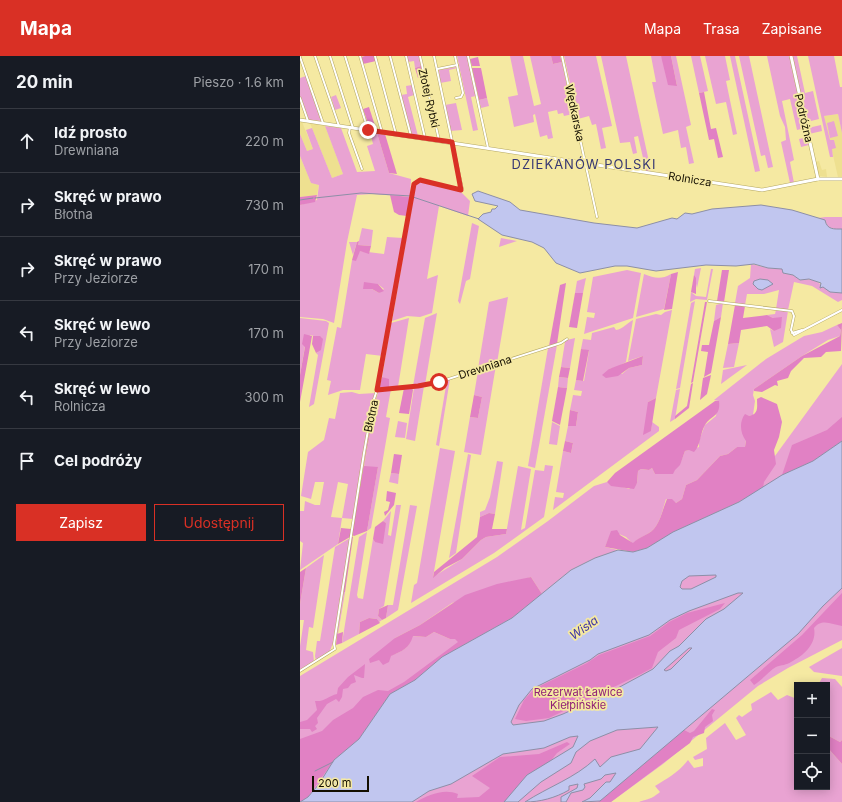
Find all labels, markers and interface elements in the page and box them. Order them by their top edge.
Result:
text: Mapa [20,17,72,40]
text: Mapa [644,20,681,37]
text: Trasa [703,20,740,37]
text: Zapisane [762,20,822,37]
street label: Złotej Rybki [415,67,443,129]
text: 20 min [16,72,73,92]
text: Pieszo · 1.6 km [193,74,284,90]
street label: Wędkarska [562,83,588,143]
street label: Podróżna [792,92,816,144]
route end [359,121,377,139]
text: Idź prosto [54,123,127,142]
icon: ahead [16,130,38,152]
text: 220 m [245,133,284,149]
text: Drewniana [54,142,119,158]
district label: DZIEKANÓW POLSKI [512,156,656,172]
street label: Rolnicza [667,169,713,189]
text: Skręć w prawo [54,187,162,206]
icon: right [16,194,38,216]
text: 730 m [246,197,284,213]
text: Błotna [54,206,93,222]
text: Skręć w prawo [54,251,162,270]
icon: right [16,258,38,280]
text: 170 m [248,261,284,277]
text: Przy Jeziorze [54,270,138,286]
text: Skręć w lewo [54,315,150,334]
icon: left [16,322,38,344]
text: 170 m [248,325,284,341]
text: Przy Jeziorze [54,334,138,350]
street label: Drewniana [457,352,513,382]
route start [430,373,448,391]
text: Skręć w lewo [54,379,150,398]
icon: left [16,386,38,408]
text: 300 m [245,389,284,405]
text: Rolnicza [54,398,106,414]
street label: Błotna [361,399,381,433]
icon: arrive [16,450,38,472]
text: Cel podróży [54,451,142,470]
button: Zapisz [16,504,146,541]
button: Udostępnij [154,504,284,541]
water label: Wisła [567,612,601,643]
map controls [794,682,830,790]
button: + [794,682,830,718]
park label: Rezerwat Ławice Kiełpińskie [534,685,622,712]
button: − [794,718,830,754]
button: locate [794,754,830,790]
scale bar [312,774,369,793]
text: 200 m [318,776,351,790]

